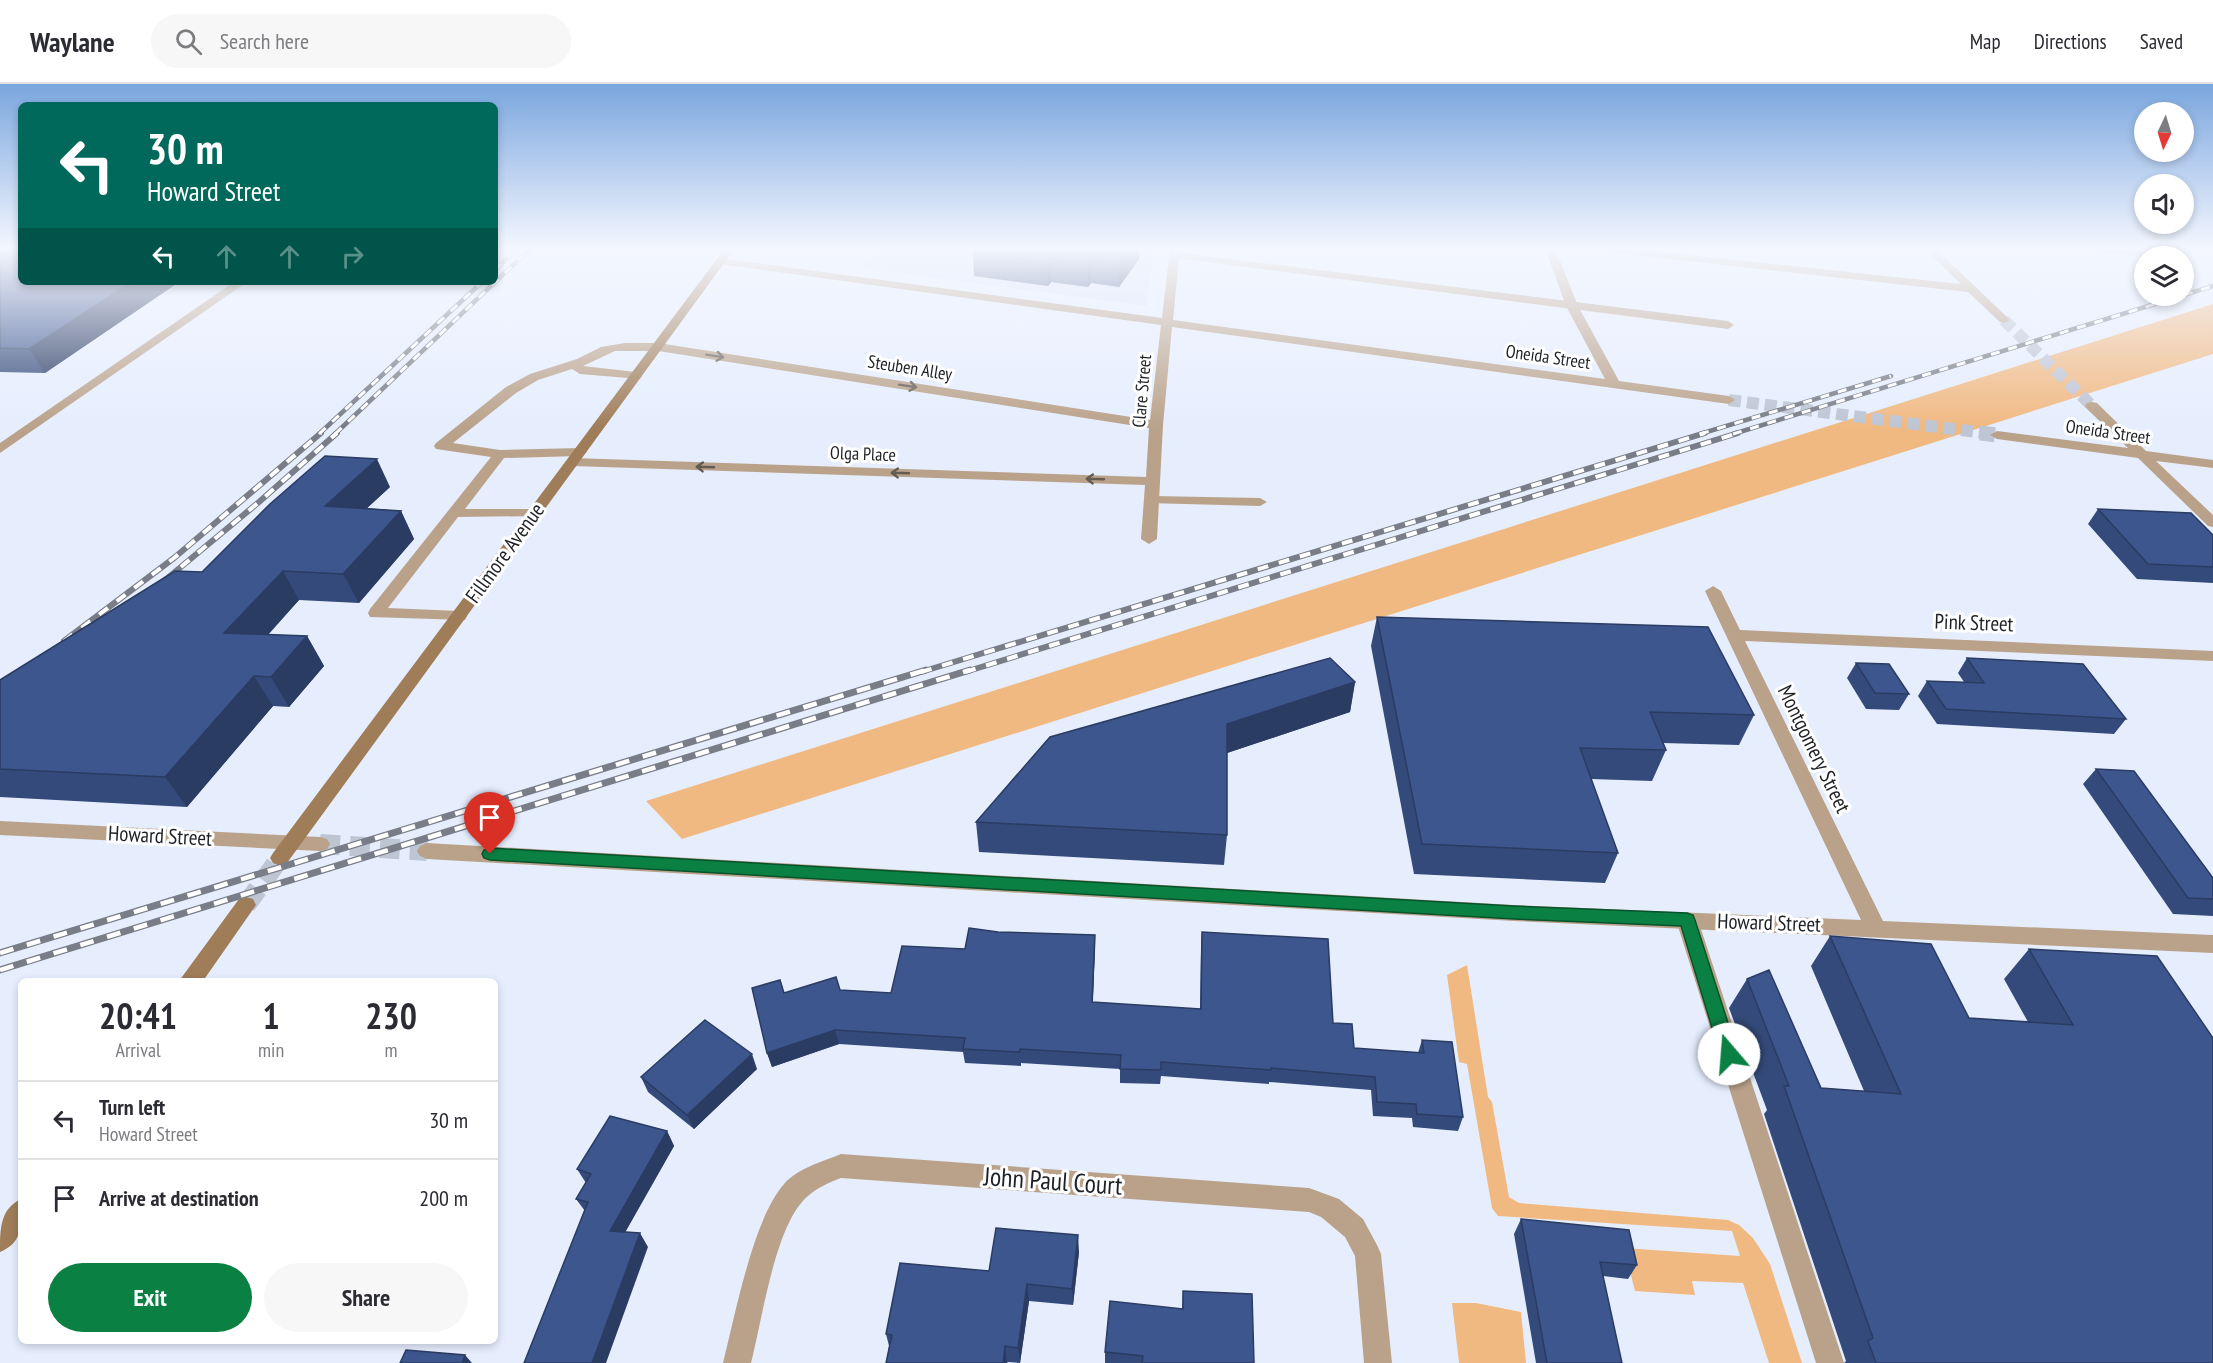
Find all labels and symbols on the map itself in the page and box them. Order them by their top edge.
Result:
north arrow [2134,102,2194,162]
street label: Oneida Street [1504,339,1592,374]
street label: Steuben Alley [866,349,954,386]
one-way arrow [705,351,725,362]
street label: Clare Street [1127,354,1156,428]
one-way arrow [898,381,917,392]
street label: Oneida Street [2064,414,2152,449]
street label: Olga Place [830,441,896,466]
one-way arrow [695,461,715,472]
one-way arrow [890,467,910,478]
one-way arrow [1085,473,1105,485]
street label: Fillmore Avenue [459,497,550,608]
street label: Pink Street [1934,608,2014,637]
street label: Montgomery Street [1772,681,1857,817]
pin [464,792,515,854]
street label: Howard Street [108,819,213,852]
street label: Howard Street [1717,907,1822,938]
position arrow [1697,1022,1761,1086]
street label: John Paul Court [982,1159,1123,1202]

